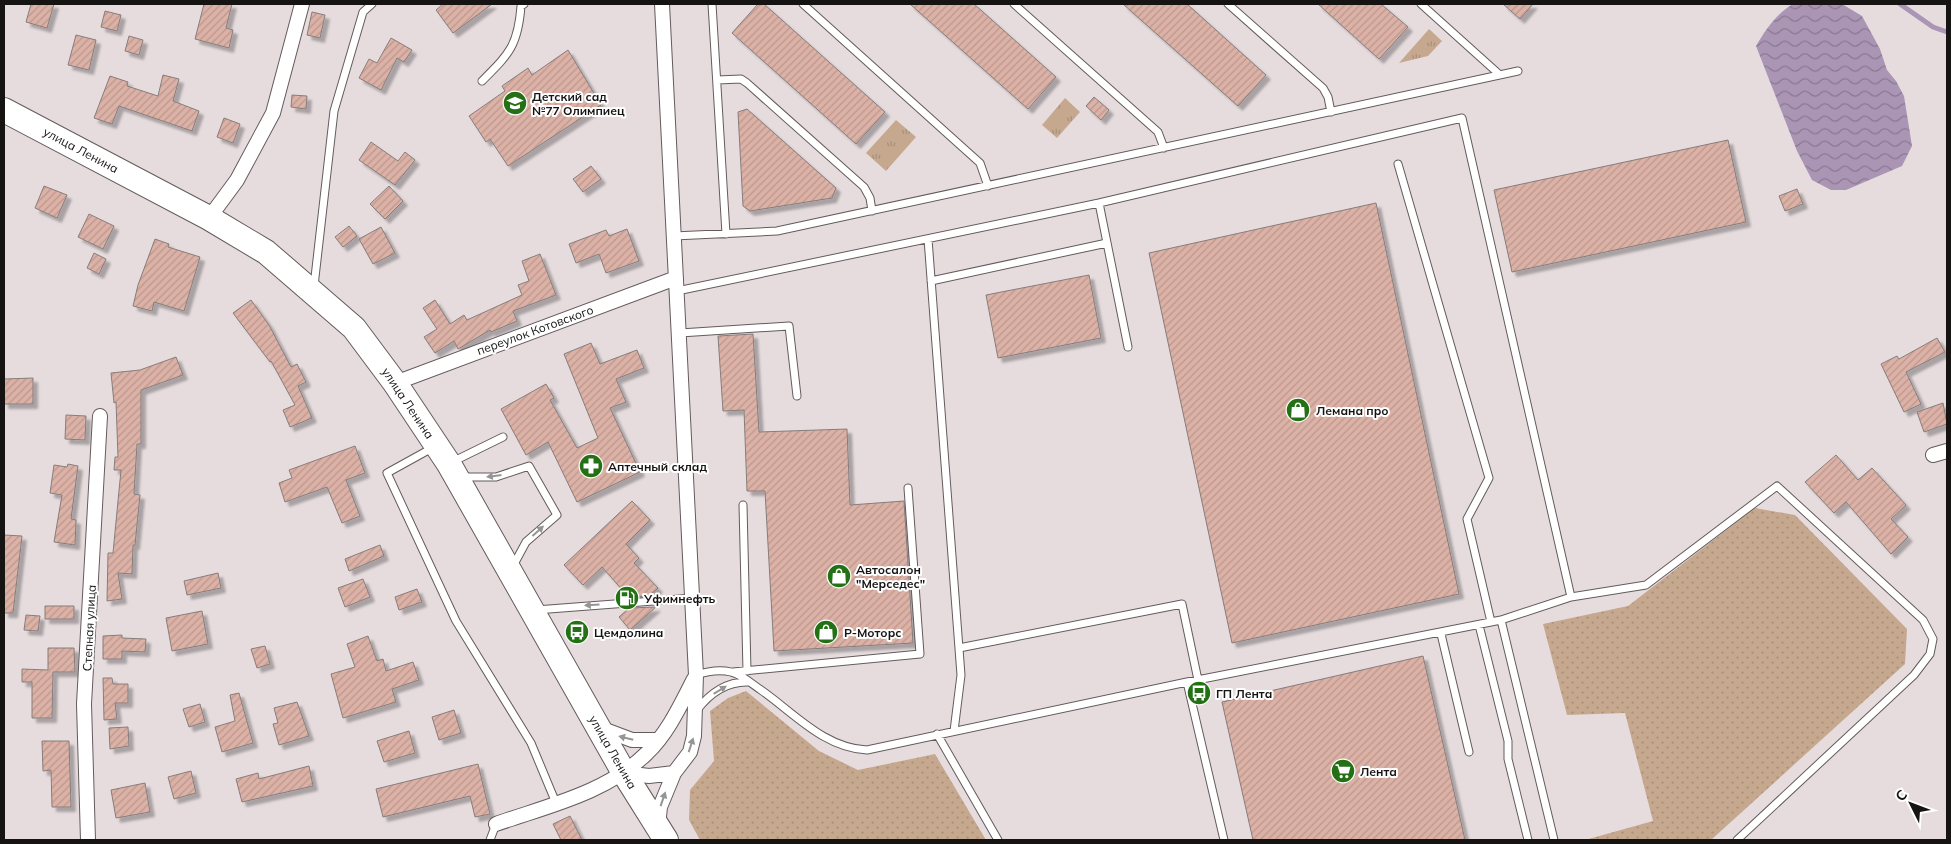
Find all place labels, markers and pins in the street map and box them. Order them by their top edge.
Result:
place label: Детский сад №77 Олимпиец [532,89,625,118]
school or university icon: Детский сад №77 Олимпиец [502,90,528,116]
shop icon: Лемана про [1285,397,1311,423]
place label: Лемана про [1316,403,1389,418]
pharmacy icon: Аптечный склад [578,453,604,479]
place label: Аптечный склад [608,459,707,474]
place label: Автосалон "Мерседес" [856,562,925,591]
shop icon: Автосалон "Мерседес" [826,563,852,589]
fuel station icon: Уфимнефть [614,585,640,611]
place label: Уфимнефть [643,591,716,606]
bus stop icon: Цемдолина [564,619,590,645]
shop icon: Р-Моторс [813,619,839,645]
place label: Цемдолина [594,625,663,640]
place label: Р-Моторс [844,625,901,640]
bus stop icon: ГП Лента [1186,680,1212,706]
place label: ГП Лента [1216,686,1272,701]
supermarket icon: Лента [1330,758,1356,784]
place label: Лента [1360,764,1397,779]

